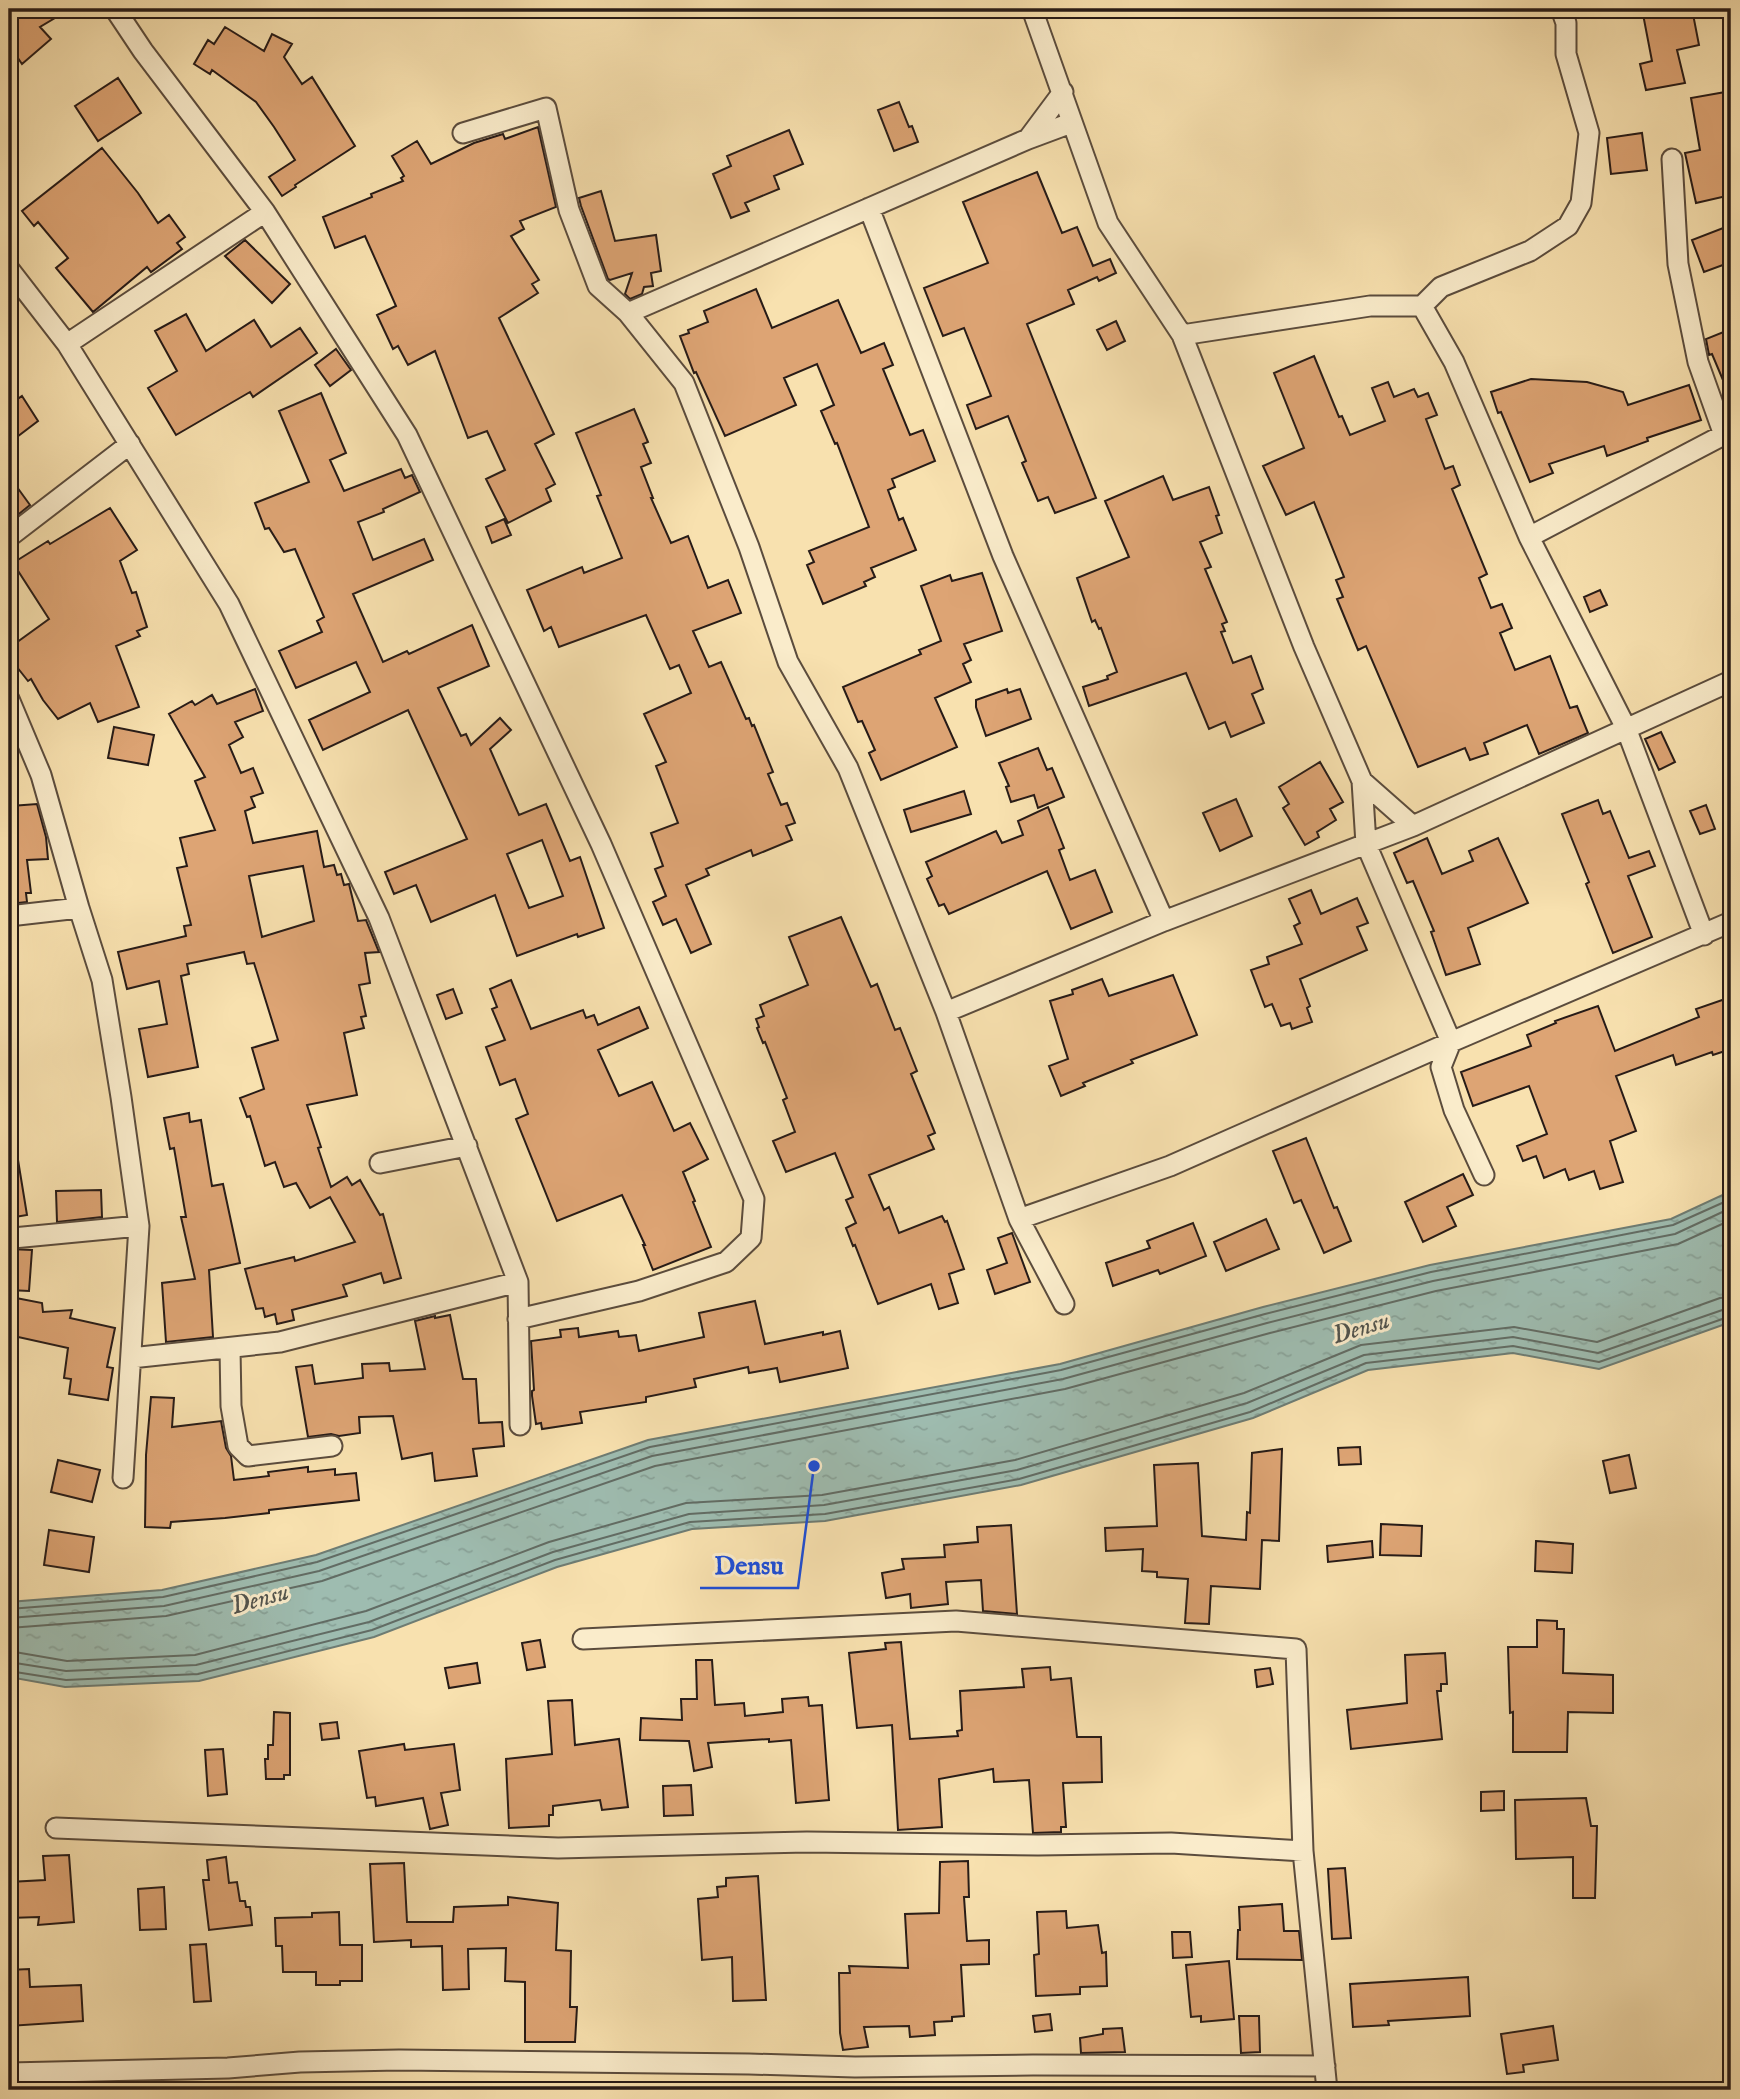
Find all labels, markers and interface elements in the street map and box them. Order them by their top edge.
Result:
water label: Densu [1328,1304,1394,1352]
callout: Densu [700,1541,798,1588]
text: Densu [714,1550,784,1583]
water label: Densu [227,1575,293,1623]

